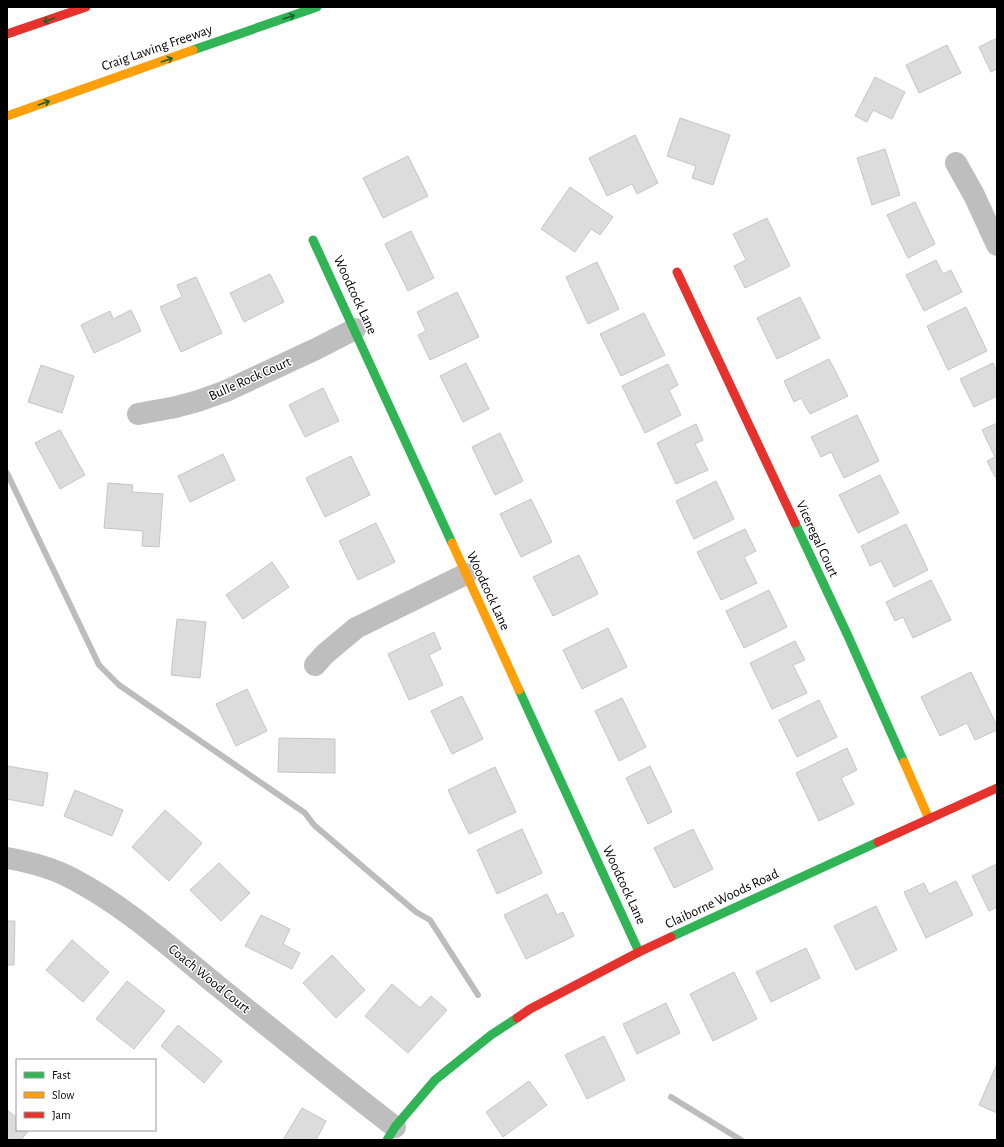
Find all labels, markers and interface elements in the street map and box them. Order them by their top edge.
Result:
one-way arrow [283,12,295,20]
one-way arrow [43,16,55,24]
street label: Craig Lawing Freeway [100,22,214,74]
one-way arrow [160,55,172,63]
one-way arrow [37,98,49,106]
street label: Woodcock Lane [331,253,379,337]
street label: Bulle Rock Court [207,354,294,403]
street label: Viceregal Court [793,499,841,580]
street label: Woodcock Lane [464,549,512,633]
street label: Woodcock Lane [600,843,648,927]
street label: Claiborne Woods Road [663,867,781,931]
street label: Coach Wood Court [166,942,253,1016]
legend [16,1059,156,1131]
text: Fast [52,1069,71,1081]
text: Slow [52,1089,74,1101]
text: Jam [52,1109,71,1121]

